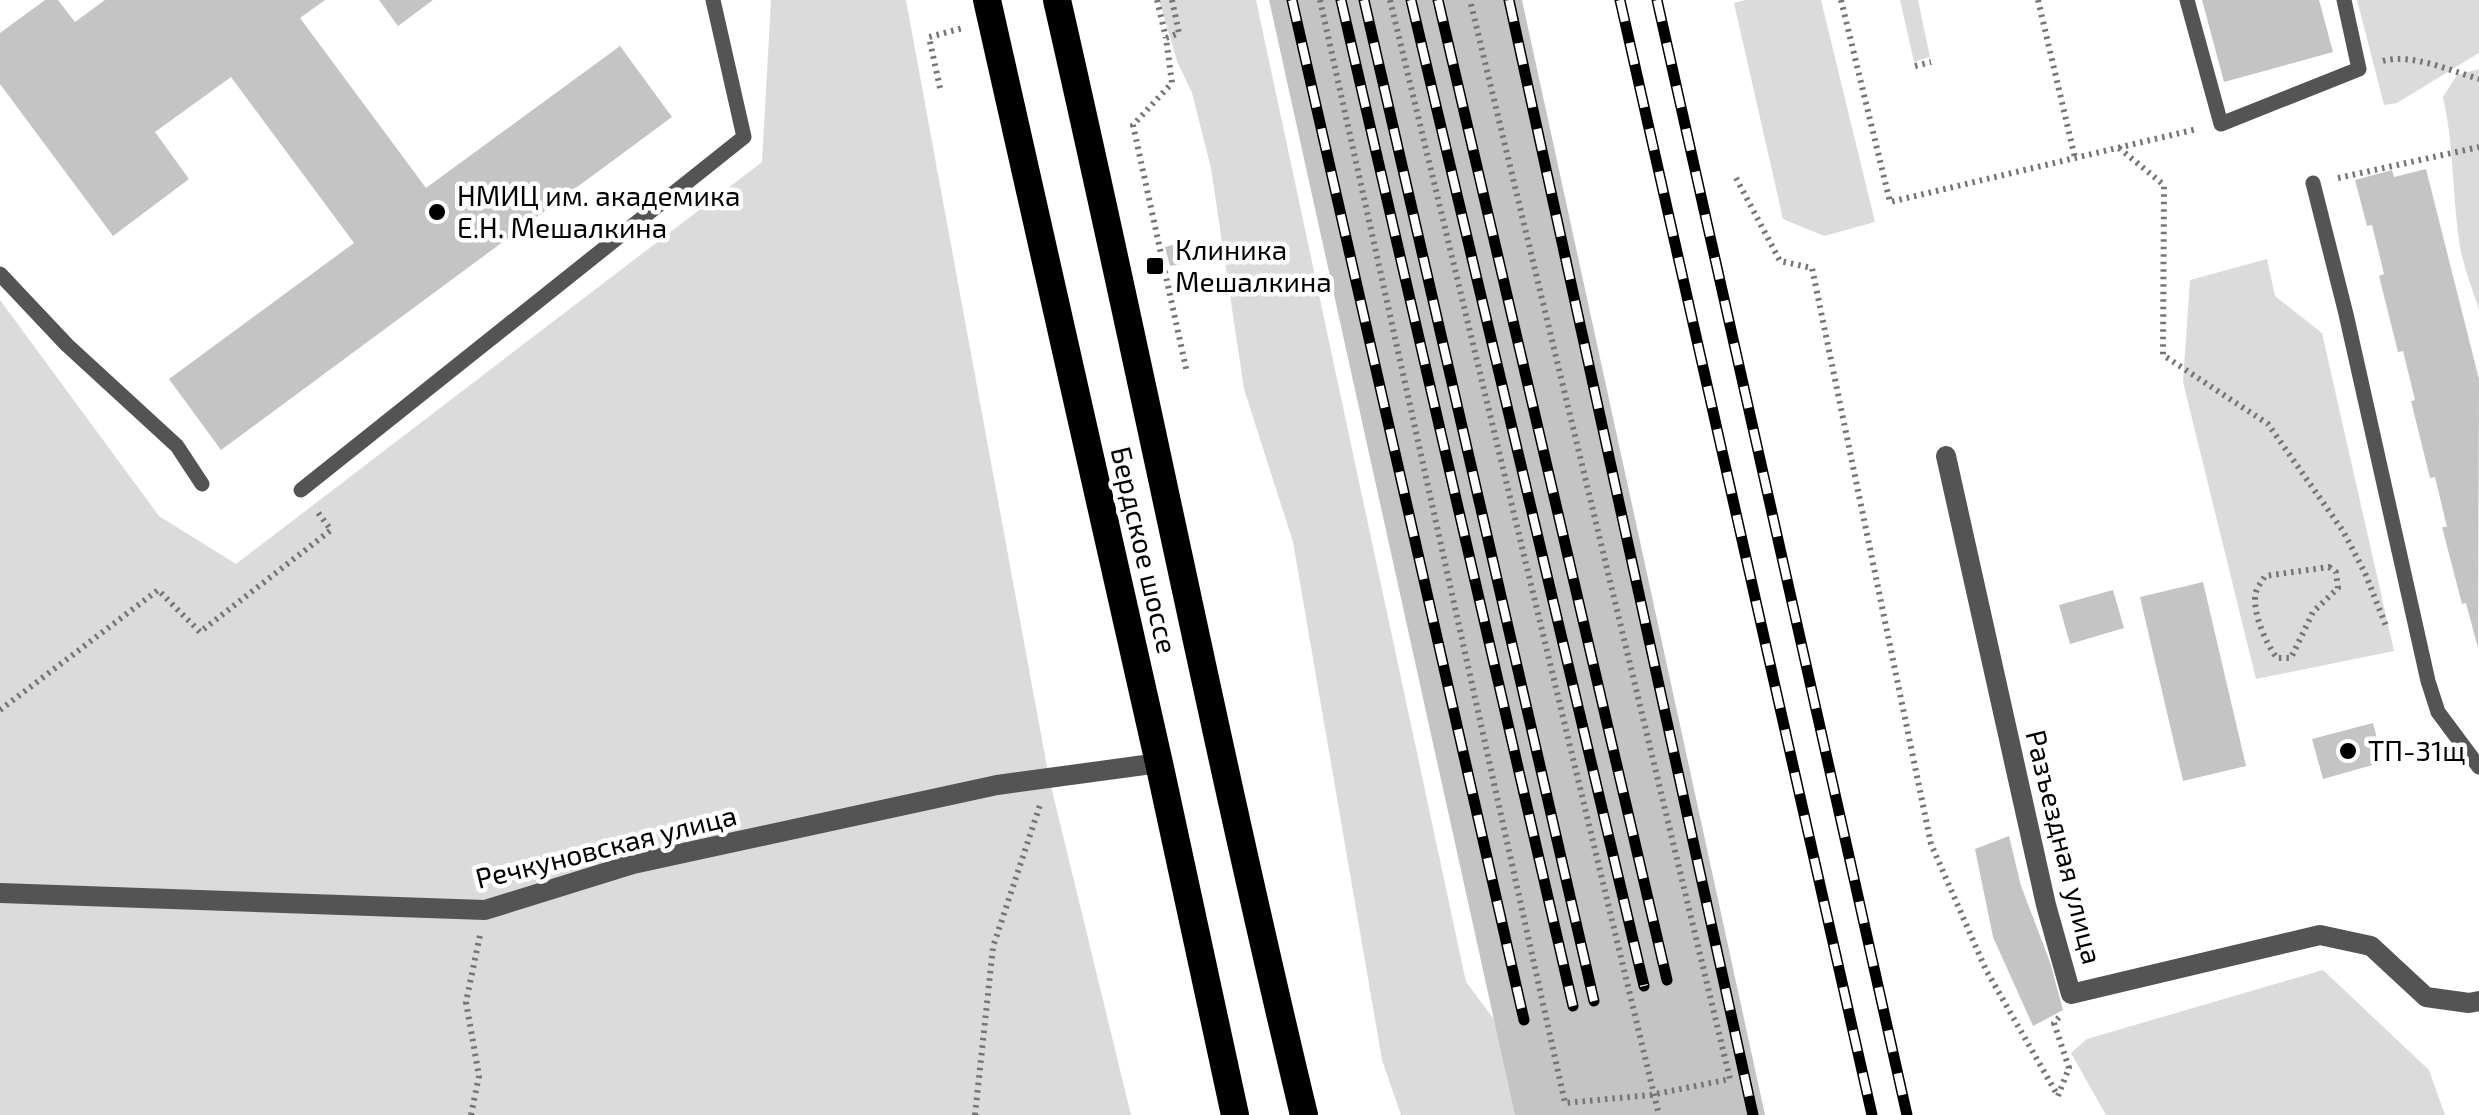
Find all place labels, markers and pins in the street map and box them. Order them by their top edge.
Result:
place label: НМИЦ им. академика Е.Н. Мешалкина [457,178,740,244]
marker: НМИЦ им. академика Е.Н. Мешалкина [426,201,448,223]
place label: Клиника Мешалкина [1175,232,1332,298]
marker: Клиника Мешалкина [1144,255,1166,277]
place label: ТП-31щ [2368,733,2466,767]
marker: ТП-31щ [2337,740,2359,762]

